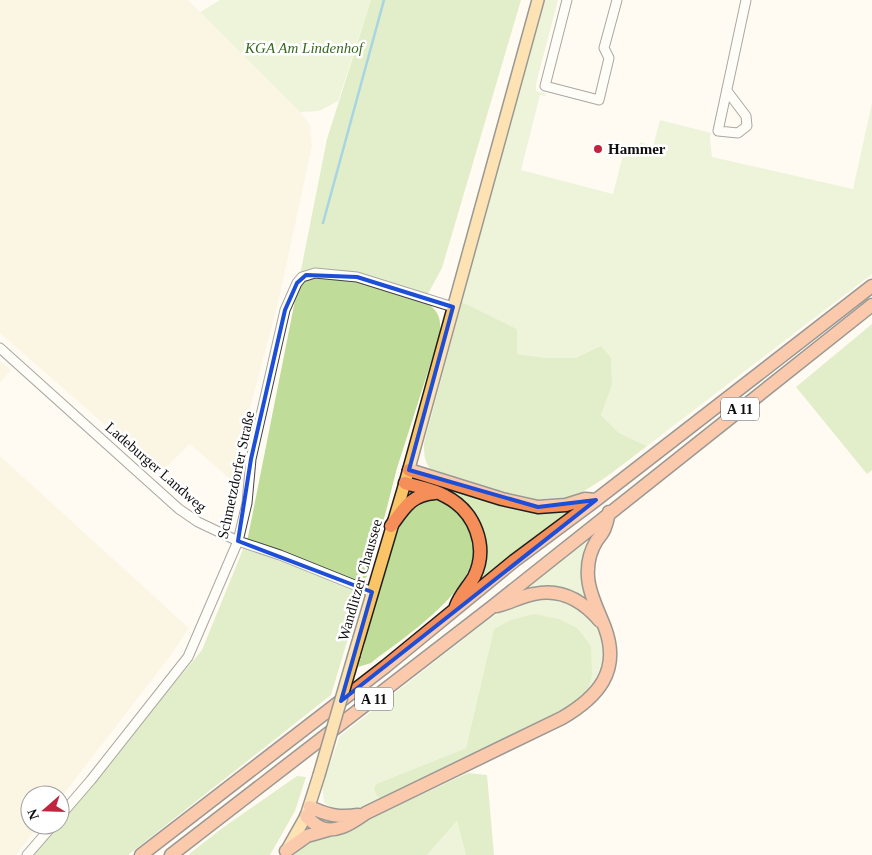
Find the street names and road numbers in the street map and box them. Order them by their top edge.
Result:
road number: A 11 [721,398,759,420]
street label: Schmetzdorfer Straße [215,409,257,540]
street label: Ladeburger Landweg [102,419,210,515]
street label: Wandlitzer Chaussee [335,517,385,643]
road number: A 11 [355,688,393,711]

